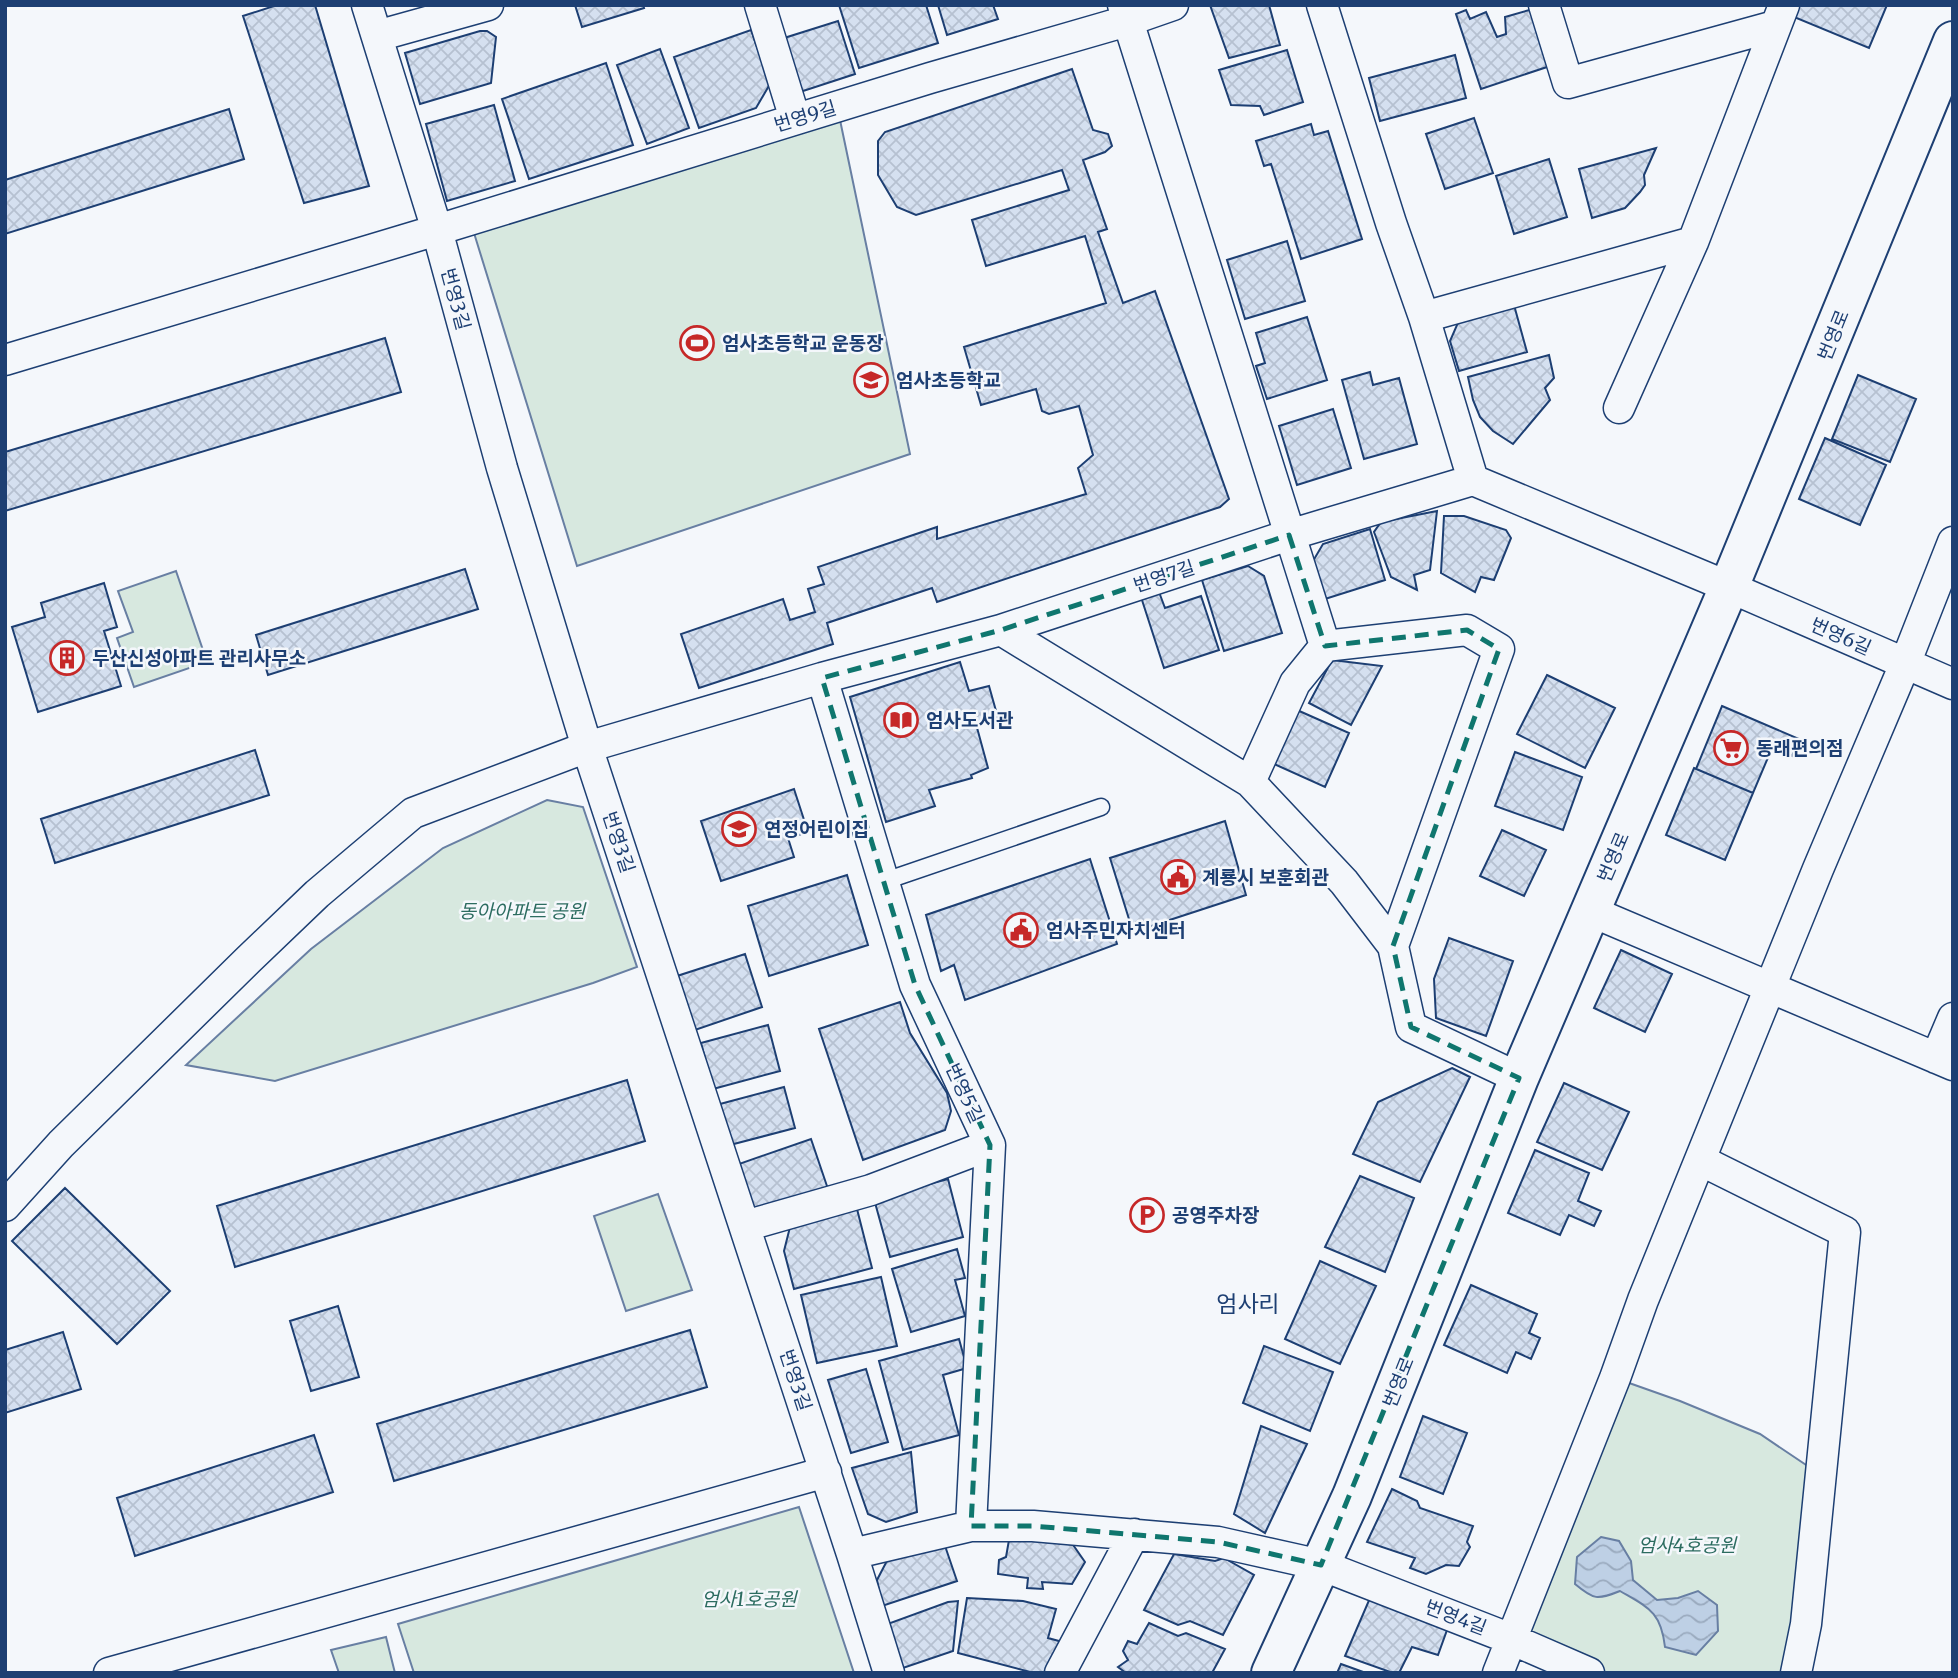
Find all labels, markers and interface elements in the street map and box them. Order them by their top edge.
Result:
street label: 번영9길 [771,95,839,137]
street label: 번영3길 [436,265,476,333]
street label: 번영로 [1812,306,1854,364]
sports icon: 엄사초등학교 운동장 [678,324,716,362]
place label: 엄사초등학교 운동장 [722,331,884,355]
school or university icon: 엄사초등학교 [852,361,890,399]
place label: 엄사초등학교 [896,368,1001,392]
street label: 번영7길 [1130,555,1198,597]
street label: 번영6길 [1807,612,1875,660]
building icon: 두산신성아파트 관리사무소 [48,639,86,677]
place label: 두산신성아파트 관리사무소 [92,646,306,670]
library icon: 엄사도서관 [882,701,920,739]
place label: 엄사도서관 [926,708,1014,732]
supermarket icon: 동래편의점 [1712,729,1750,767]
place label: 동래편의점 [1756,736,1843,760]
street label: 번영3길 [598,808,640,876]
school or university icon: 연정어린이집 [720,810,758,848]
place label: 연정어린이집 [764,817,869,841]
street label: 번영로 [1592,828,1634,886]
public building icon: 계룡시 보훈회관 [1159,858,1197,896]
place label: 계룡시 보훈회관 [1202,865,1329,889]
park label: 동아아파트 공원 [459,899,587,923]
public building icon: 엄사주민자치센터 [1002,911,1040,949]
place label: 엄사주민자치센터 [1046,918,1186,942]
street label: 번영5길 [941,1059,989,1127]
parking icon: 공영주차장 [1128,1196,1166,1234]
place label: 공영주차장 [1172,1203,1259,1227]
district label: 엄사리 [1216,1289,1280,1318]
street label: 번영3길 [775,1346,817,1414]
street label: 번영로 [1377,1353,1419,1411]
park label: 엄사4호공원 [1638,1533,1738,1557]
park label: 엄사1호공원 [701,1587,798,1611]
street label: 번영4길 [1422,1594,1490,1640]

